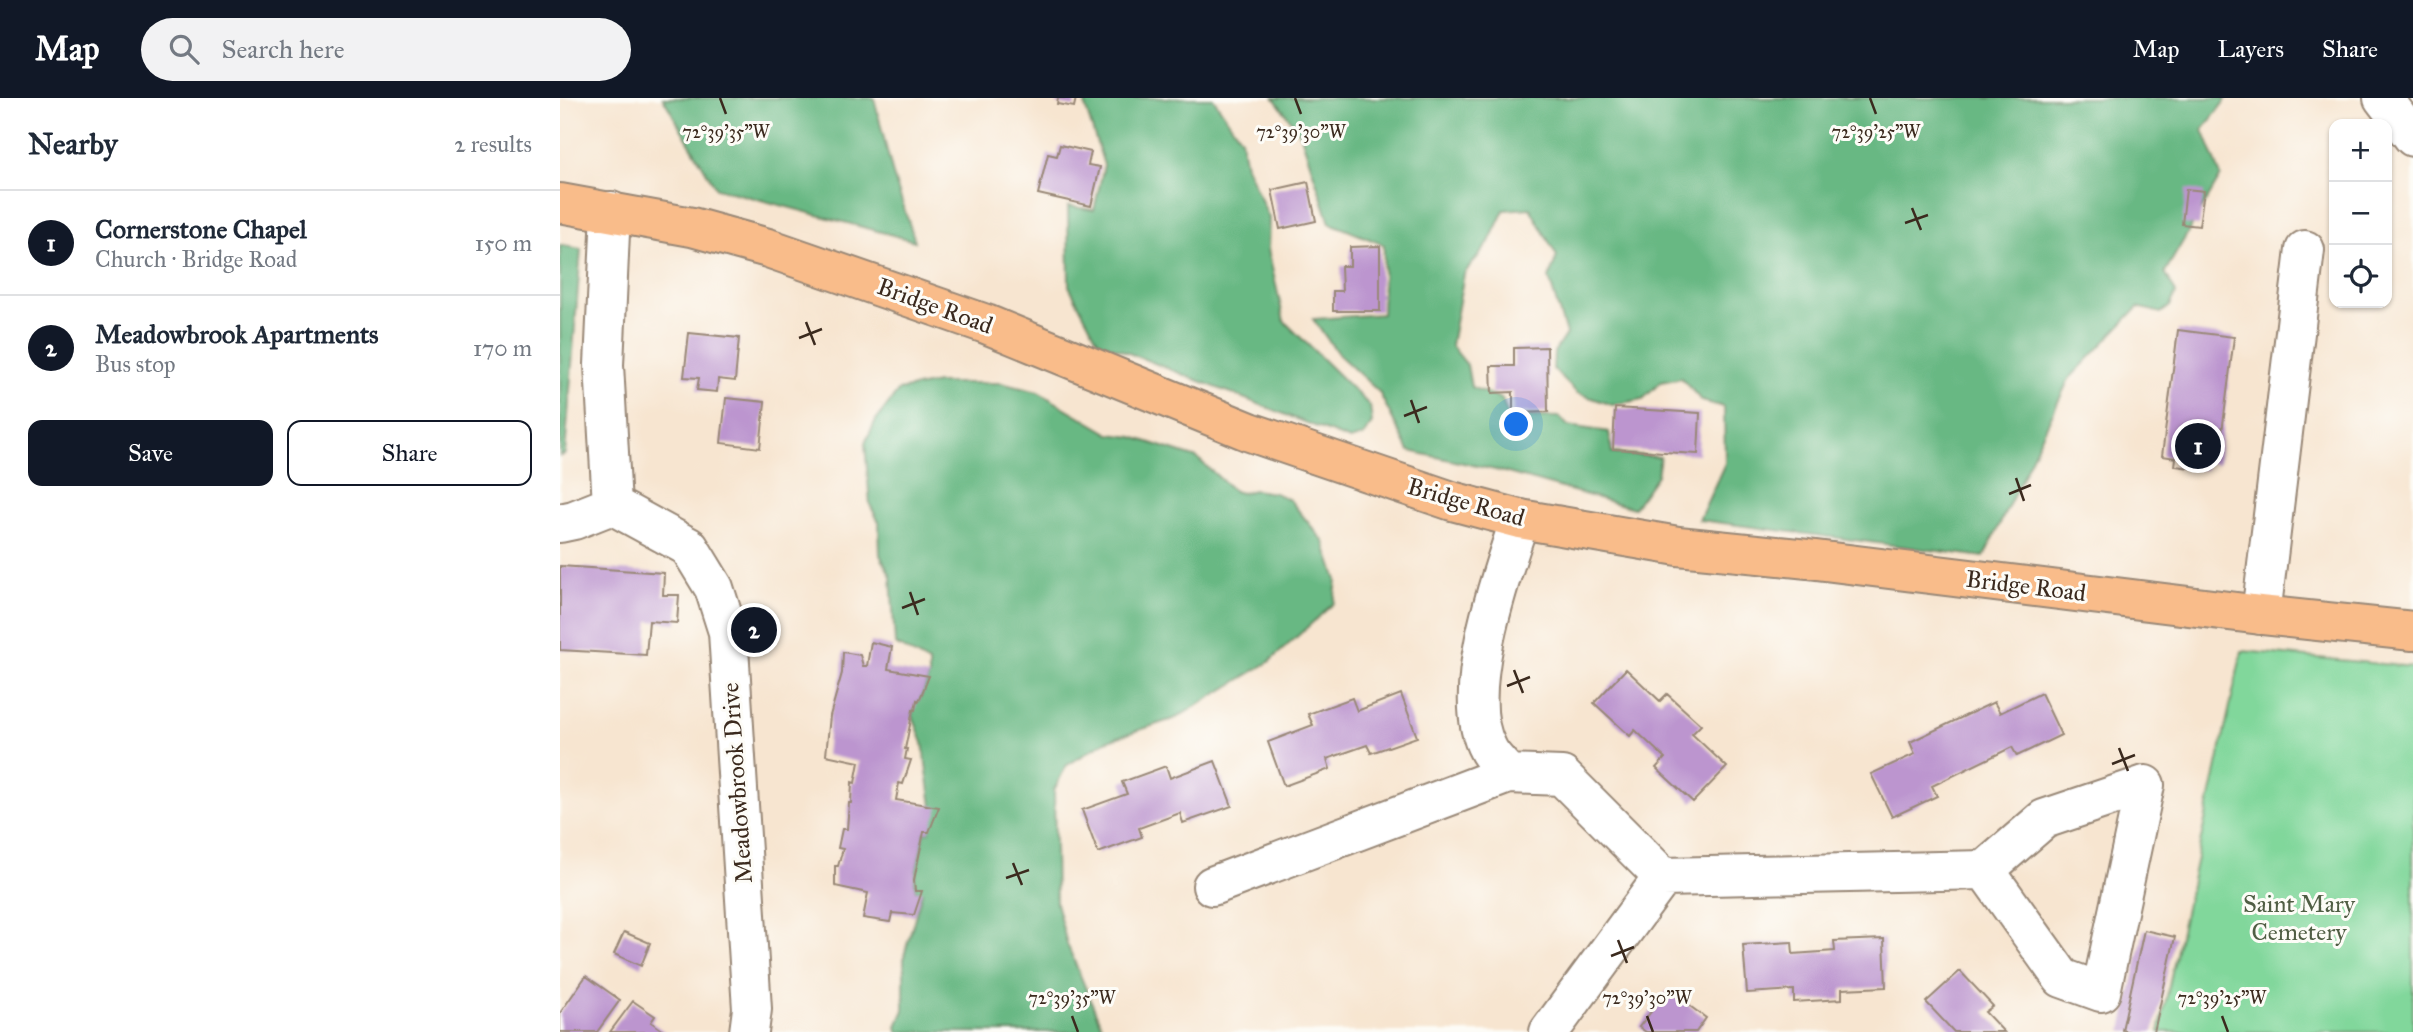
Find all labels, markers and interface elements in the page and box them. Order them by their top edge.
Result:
search box [141,18,631,81]
text: Map [35,29,99,69]
icon: search [165,30,203,68]
text: Search here [221,33,345,65]
text: Map [2133,34,2180,64]
text: Layers [2218,34,2284,64]
text: Share [2322,34,2378,64]
map controls [2329,119,2392,308]
button: + [2329,119,2392,182]
text: 72°39'35"W [682,121,771,143]
text: 72°39'30"W [1256,121,1347,143]
text: 72°39'25"W [1832,121,1921,143]
text: Nearby [28,126,118,162]
text: 2 results [454,130,532,158]
button: − [2329,182,2392,245]
text: Cornerstone Chapel [95,213,307,245]
text: 1 [46,229,56,257]
text: 150 m [475,229,532,257]
text: Church · Bridge Road [95,245,297,273]
button: locate [2329,245,2392,308]
street label: Bridge Road [873,271,997,341]
text: Meadowbrook Apartments [95,318,379,350]
text: 2 [45,334,57,362]
text: 170 m [473,334,532,362]
text: Bus stop [95,350,176,378]
your location [1499,407,1533,441]
button: Save [28,420,273,486]
button: Share [287,420,532,486]
pin: 1 [2175,420,2221,472]
street label: Bridge Road [1404,471,1528,533]
street label: Bridge Road [1964,564,2088,608]
pin: 2 [731,604,777,656]
street label: Meadowbrook Drive [715,682,759,884]
park label: Saint Mary Cemetery [2243,889,2356,947]
text: 72°39'35"W [1028,987,1117,1009]
text: 72°39'30"W [1602,987,1693,1009]
text: 72°39'25"W [2178,987,2267,1009]

